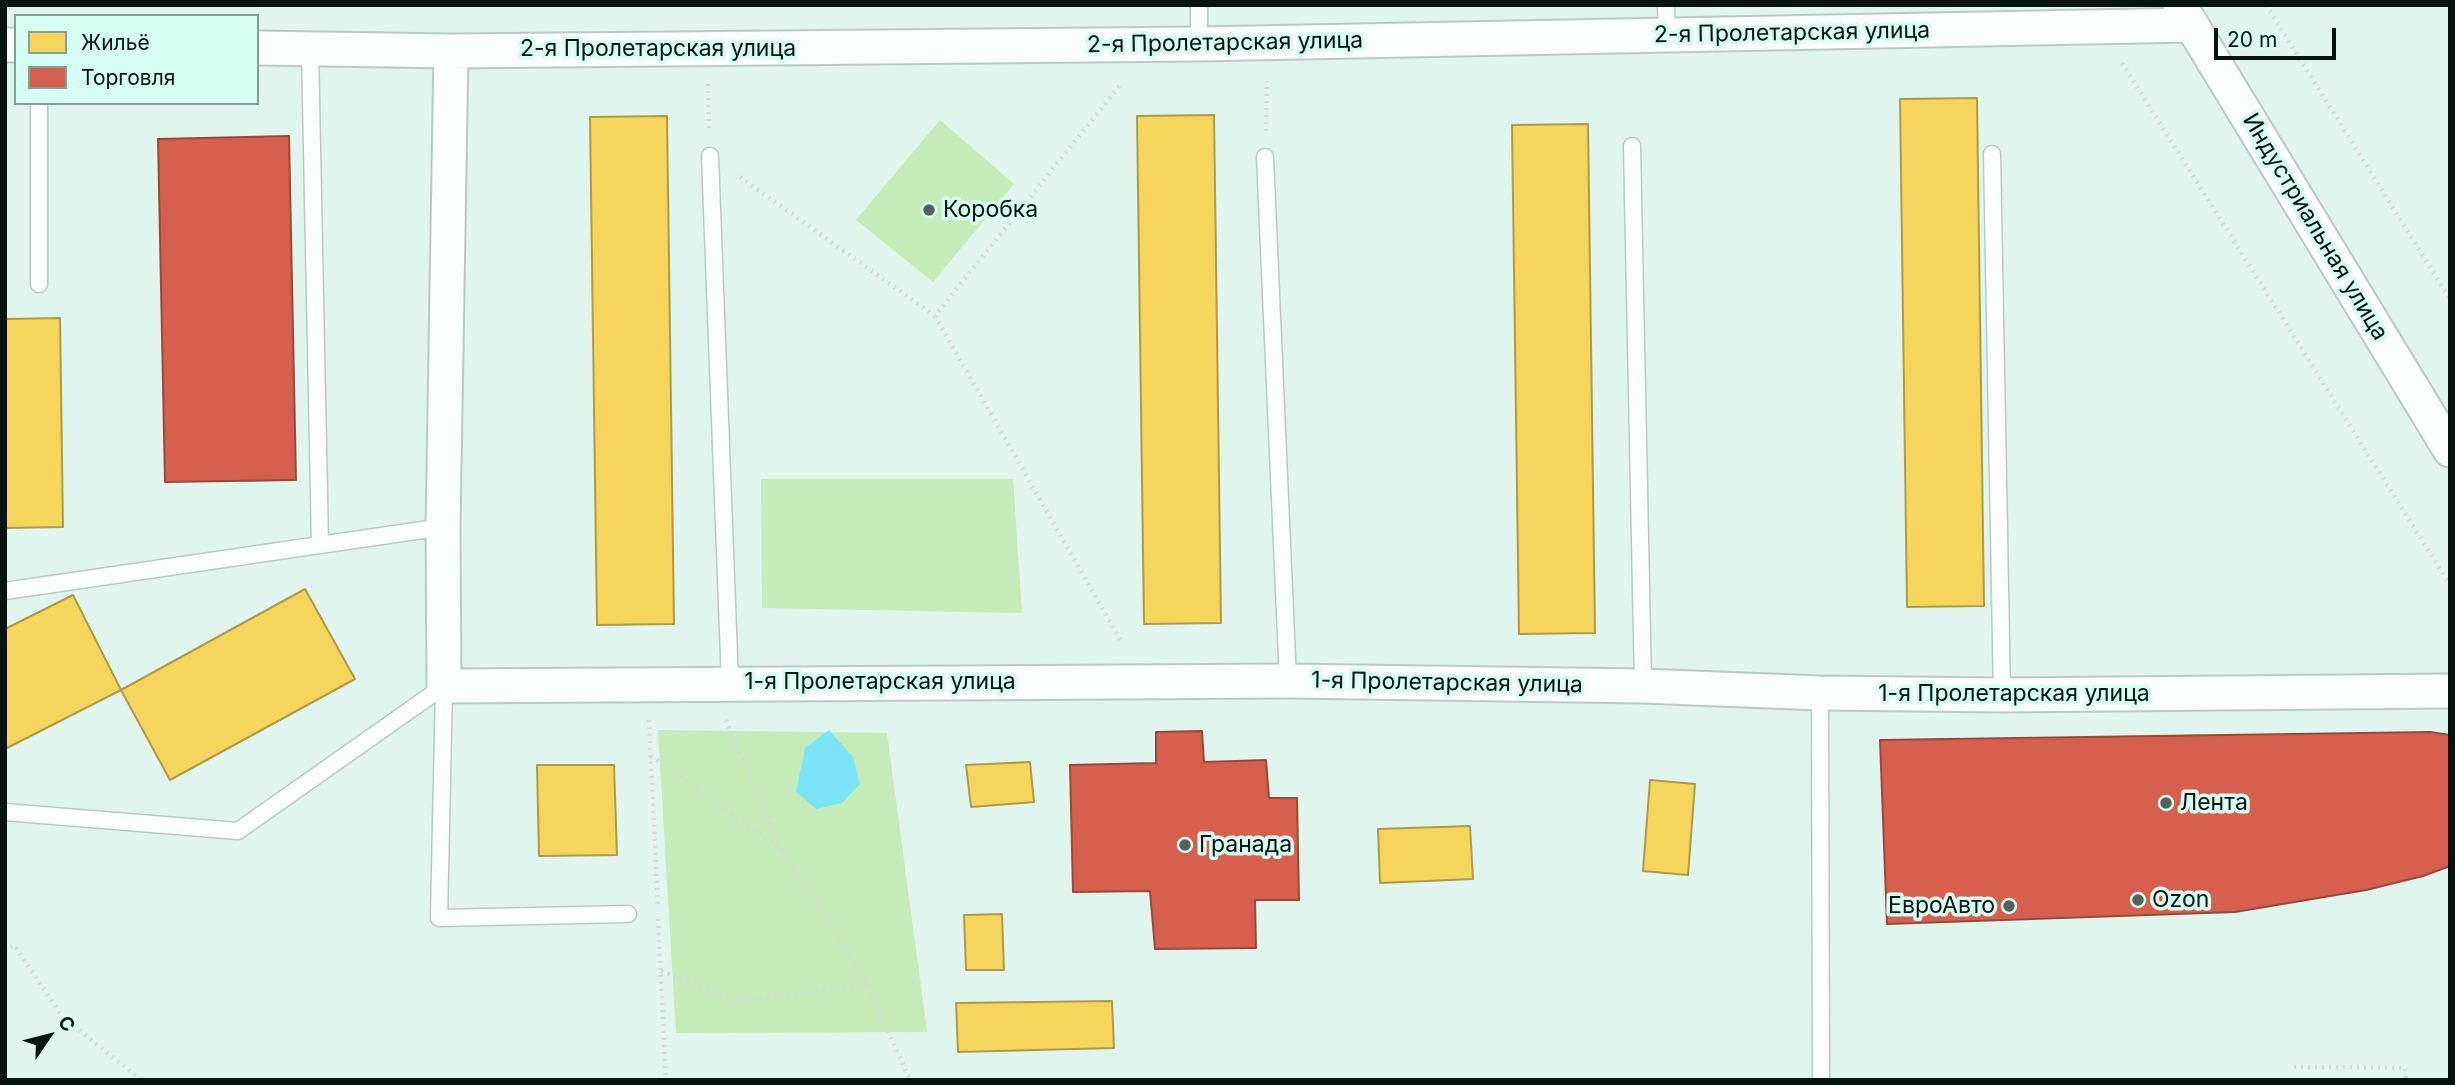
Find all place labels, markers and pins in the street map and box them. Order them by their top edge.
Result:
place label: Коробка [943,196,1038,224]
marker: Коробка [921,202,937,218]
place label: Лента [2180,789,2248,817]
marker: Лента [2158,795,2174,811]
place label: Гранада [1199,831,1292,859]
marker: Гранада [1177,837,1193,853]
place label: Ozon [2152,886,2209,914]
place label: ЕвроАвто [1888,892,1995,920]
marker: Ozon [2130,892,2146,908]
marker: ЕвроАвто [2001,898,2017,914]

